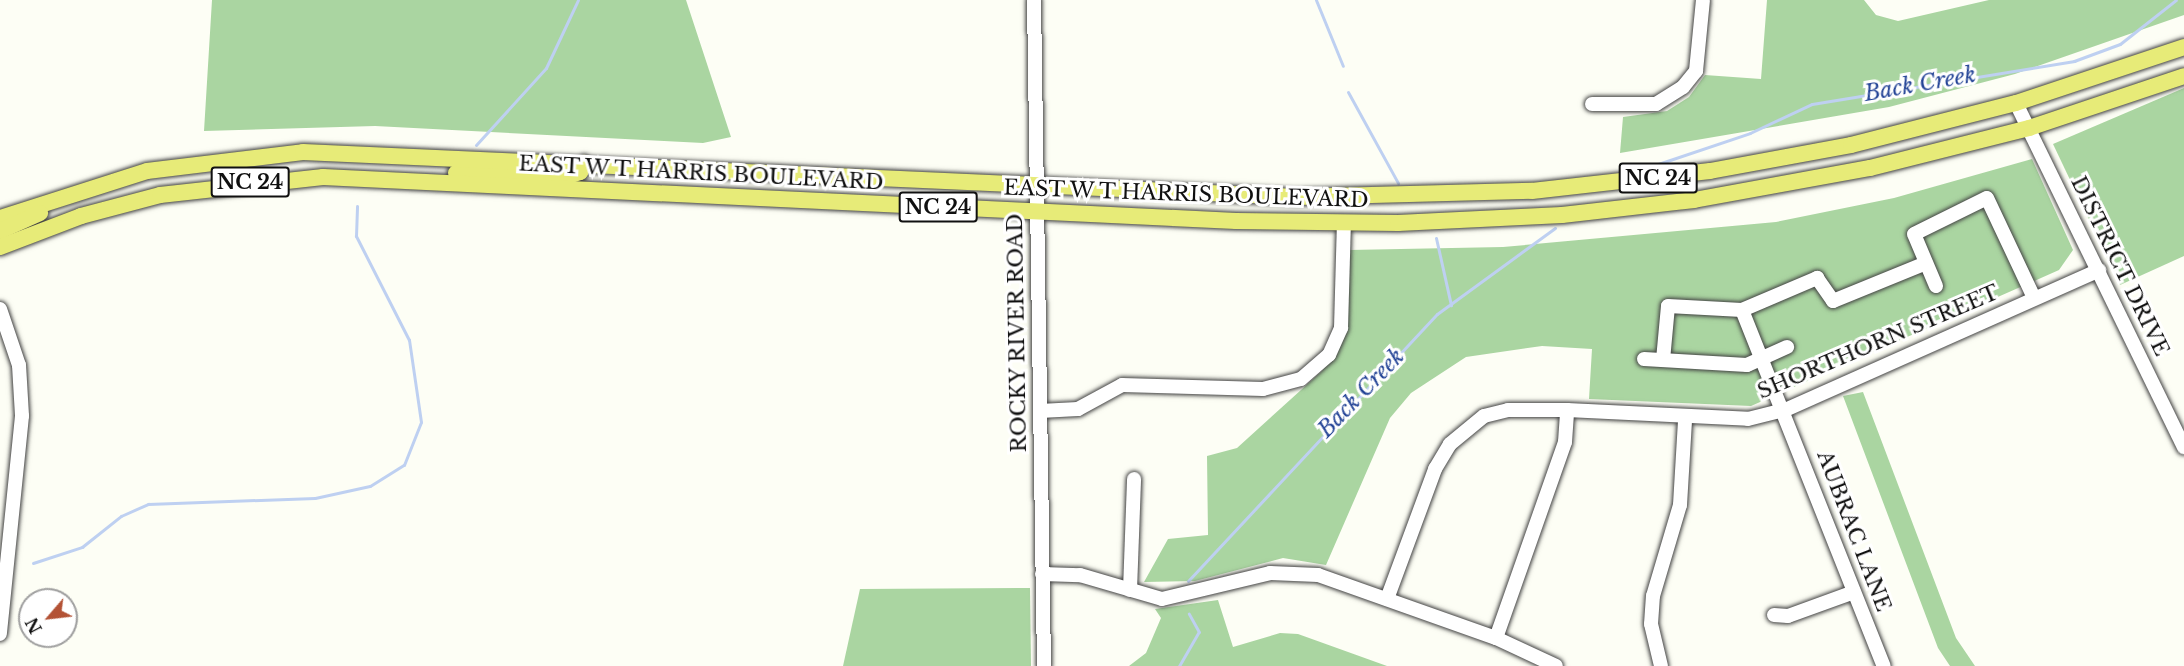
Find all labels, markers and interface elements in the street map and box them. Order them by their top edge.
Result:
water label: Back Creek [1862,61,1978,107]
street label: EAST W T HARRIS BOULEVARD [516,151,886,195]
road number: NC 24 [1618,161,1698,195]
road number: NC 24 [210,165,290,199]
street label: DISTRICT DRIVE [2065,172,2175,360]
street label: EAST W T HARRIS BOULEVARD [1001,175,1371,213]
road number: NC 24 [898,190,978,224]
street label: ROCKY RIVER ROAD [1002,213,1032,453]
street label: SHORTHORN STREET [1754,280,2002,404]
water label: Back Creek [1312,343,1410,443]
street label: AUBRAC LANE [1812,447,1896,615]
north arrow [18,588,78,648]
text: N [22,614,46,637]

